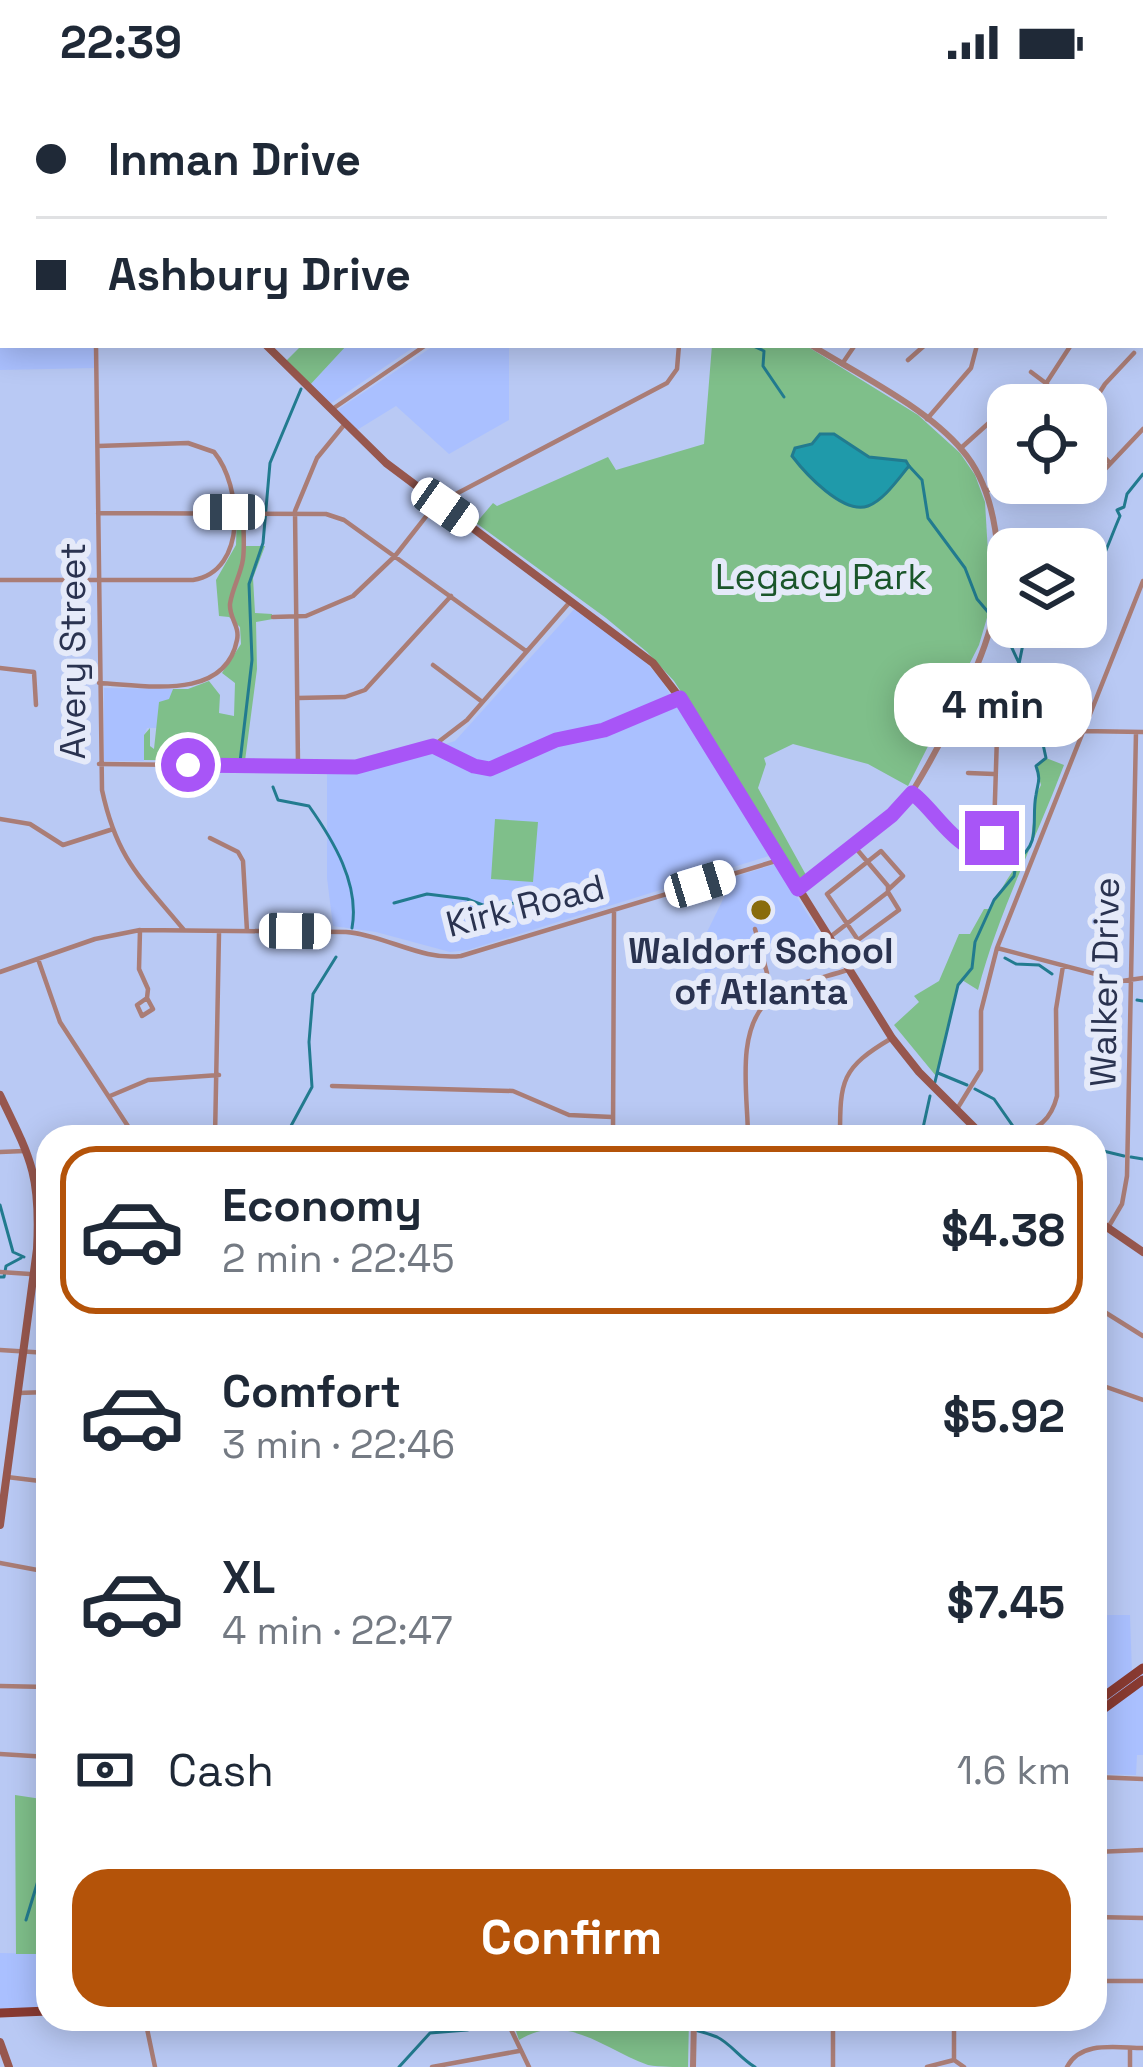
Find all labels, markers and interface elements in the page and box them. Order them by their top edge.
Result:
text: 22:39 [60,14,182,71]
text: Inman Drive [108,131,361,188]
text: Ashbury Drive [108,246,411,303]
map controls [987,384,1107,648]
button: locate [987,384,1107,504]
car [405,472,485,542]
car [193,494,265,530]
button: layers [987,528,1107,648]
street label: Avery Street [50,543,96,759]
park label: Legacy Park [715,554,927,600]
callout: 4 min [893,664,1091,748]
text: 4 min [942,680,1044,729]
route start [161,738,215,792]
route end [965,811,1019,865]
car [660,856,740,912]
street label: Kirk Road [441,864,609,948]
street label: Walker Drive [1080,877,1130,1087]
marker: Waldorf School of Atlanta [748,897,774,923]
car [259,912,331,950]
place label: Waldorf School of Atlanta [628,928,894,1015]
icon: car [78,1176,186,1284]
text: Economy [222,1177,422,1234]
text: $4.38 [941,1202,1065,1259]
text: 2 min · 22:45 [222,1234,455,1283]
icon: car [78,1362,186,1470]
text: Comfort [222,1363,401,1420]
text: $5.92 [943,1388,1065,1445]
text: 3 min · 22:46 [222,1420,455,1469]
icon: car [78,1548,186,1656]
text: XL [222,1549,275,1606]
text: $7.45 [947,1574,1065,1631]
text: 4 min · 22:47 [222,1606,453,1655]
icon: cash [72,1737,138,1803]
text: Cash [168,1742,274,1799]
text: 1.6 km [957,1746,1071,1795]
button: Confirm [72,1869,1071,2007]

